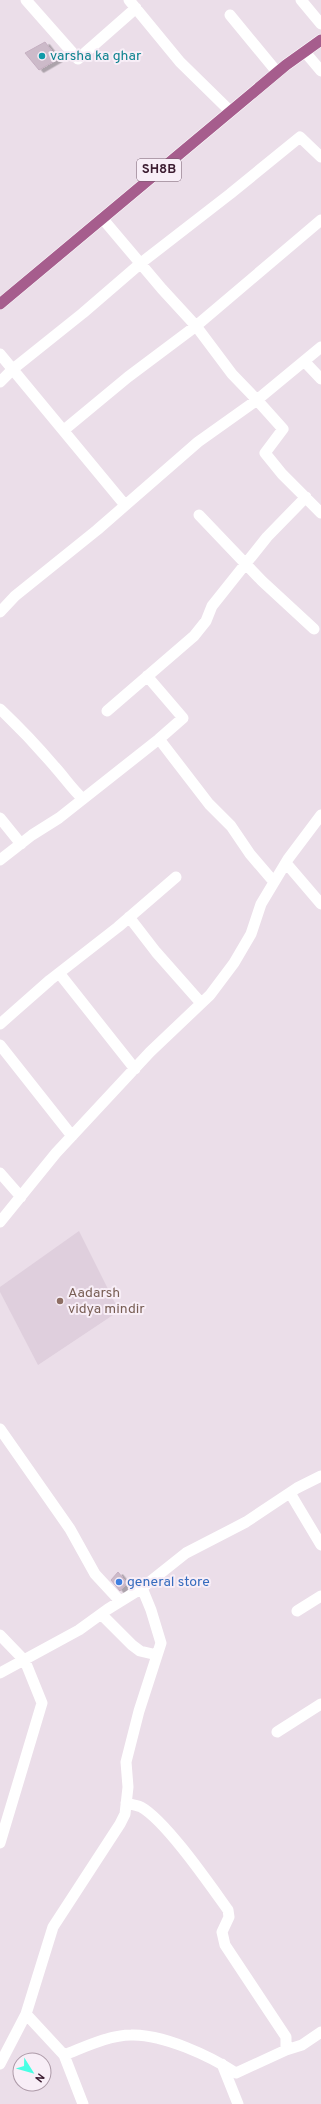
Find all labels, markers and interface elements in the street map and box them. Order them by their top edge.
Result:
place label: varsha ka ghar [50,48,142,65]
marker: varsha ka ghar [37,51,47,61]
road number: SH8B [137,159,181,181]
place label: Aadarsh vidya mindir [68,1285,145,1318]
marker: Aadarsh vidya mindir [55,1296,65,1306]
place label: general store [127,1574,210,1591]
marker: general store [114,1577,124,1587]
north arrow [12,2052,52,2092]
text: N [31,2070,47,2085]

